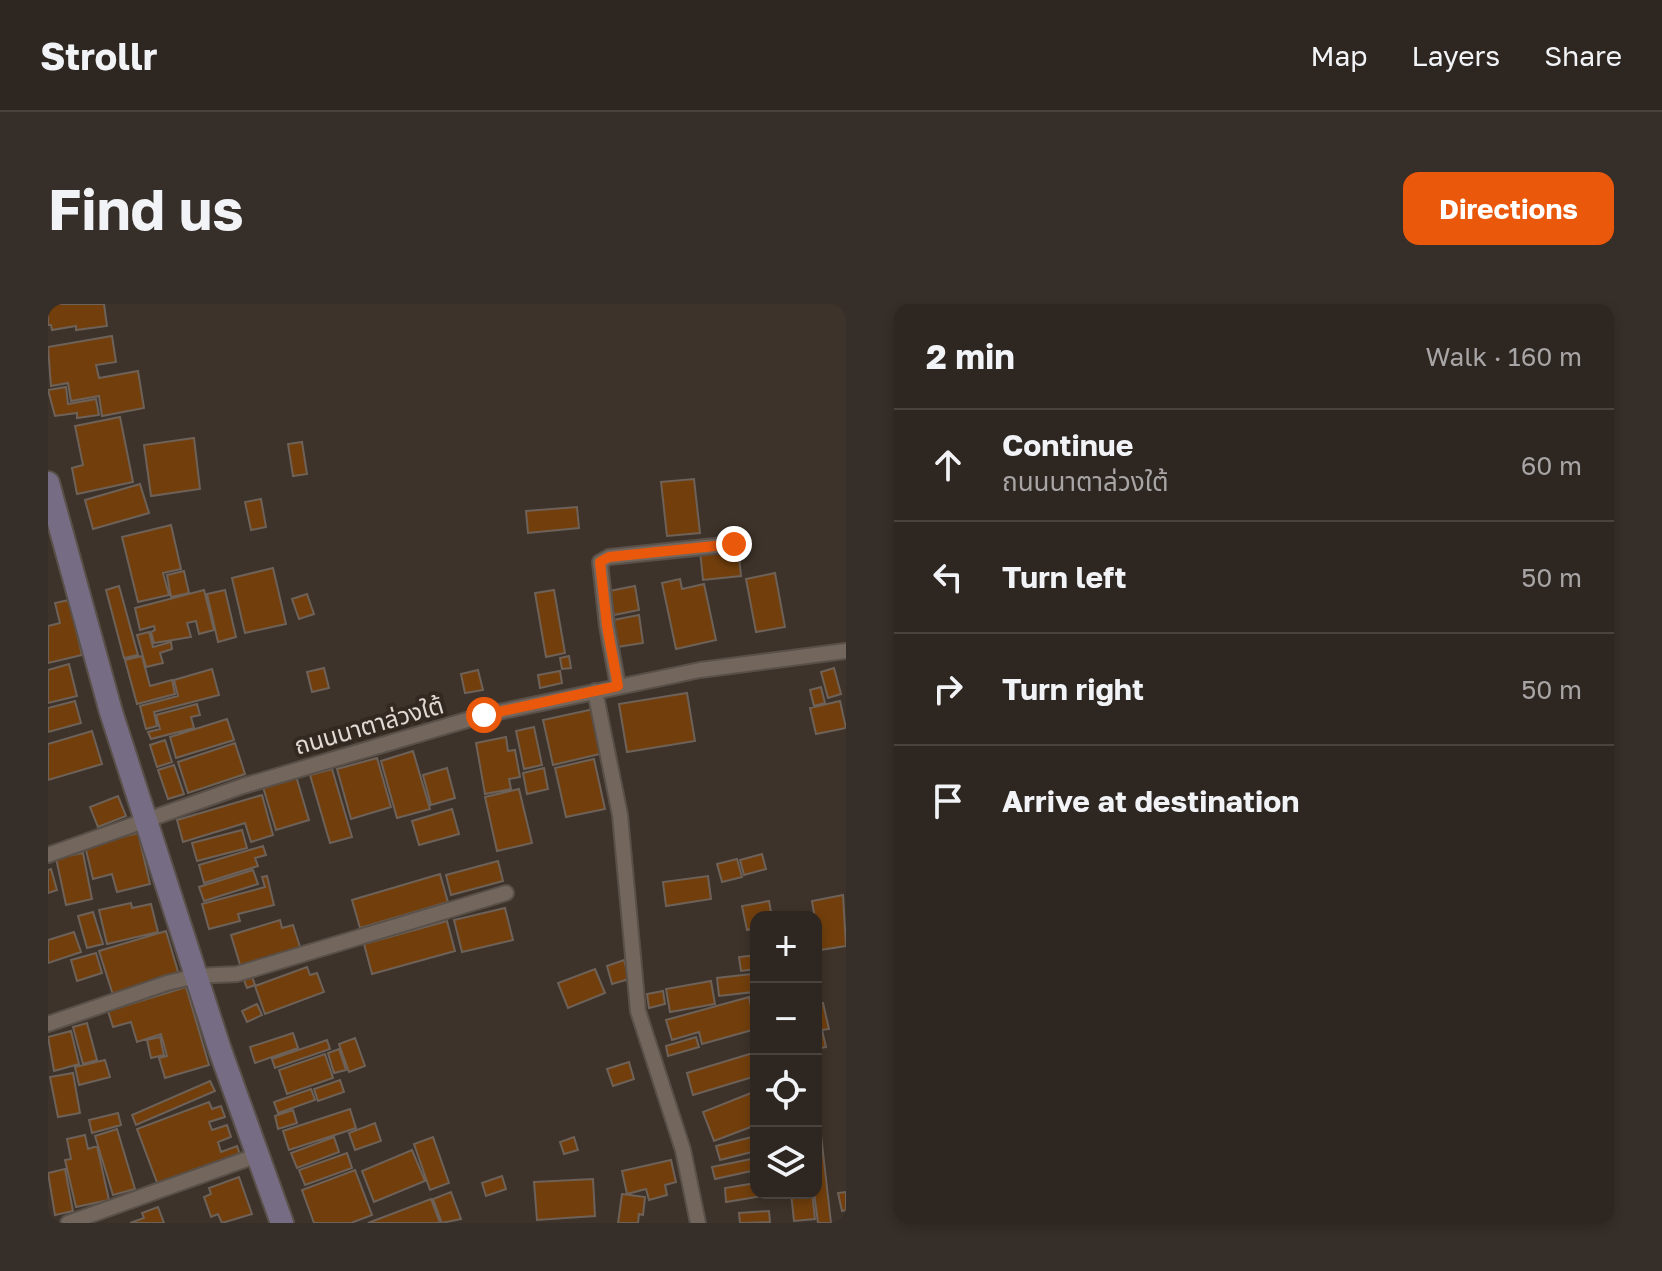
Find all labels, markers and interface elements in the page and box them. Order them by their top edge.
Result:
text: Strollr [40,33,158,78]
text: Map [1310,39,1368,72]
text: Layers [1412,39,1500,72]
text: Share [1544,39,1622,72]
button: Directions [1403,172,1614,245]
text: Find us [48,175,244,242]
text: 2 min [926,336,1015,376]
text: Walk · 160 m [1426,341,1582,372]
text: Continue [1002,427,1133,463]
icon: ahead [926,443,970,487]
text: 60 m [1521,450,1582,481]
text: ถนนนาตาล่วงใต้ [1002,466,1169,497]
route end [716,526,752,562]
icon: left [926,555,970,599]
text: Turn left [1002,559,1127,595]
text: 50 m [1521,562,1582,593]
icon: right [926,667,970,711]
text: Turn right [1002,671,1144,707]
text: 50 m [1521,674,1582,705]
street label: ถนนนาตาล่วงใต้ [291,689,446,760]
route start [466,697,502,733]
icon: arrive [926,779,970,823]
text: Arrive at destination [1002,783,1299,819]
map controls [750,911,822,1199]
button: + [750,911,822,983]
button: − [750,983,822,1055]
button: locate [750,1055,822,1127]
button: layers [750,1127,822,1199]

